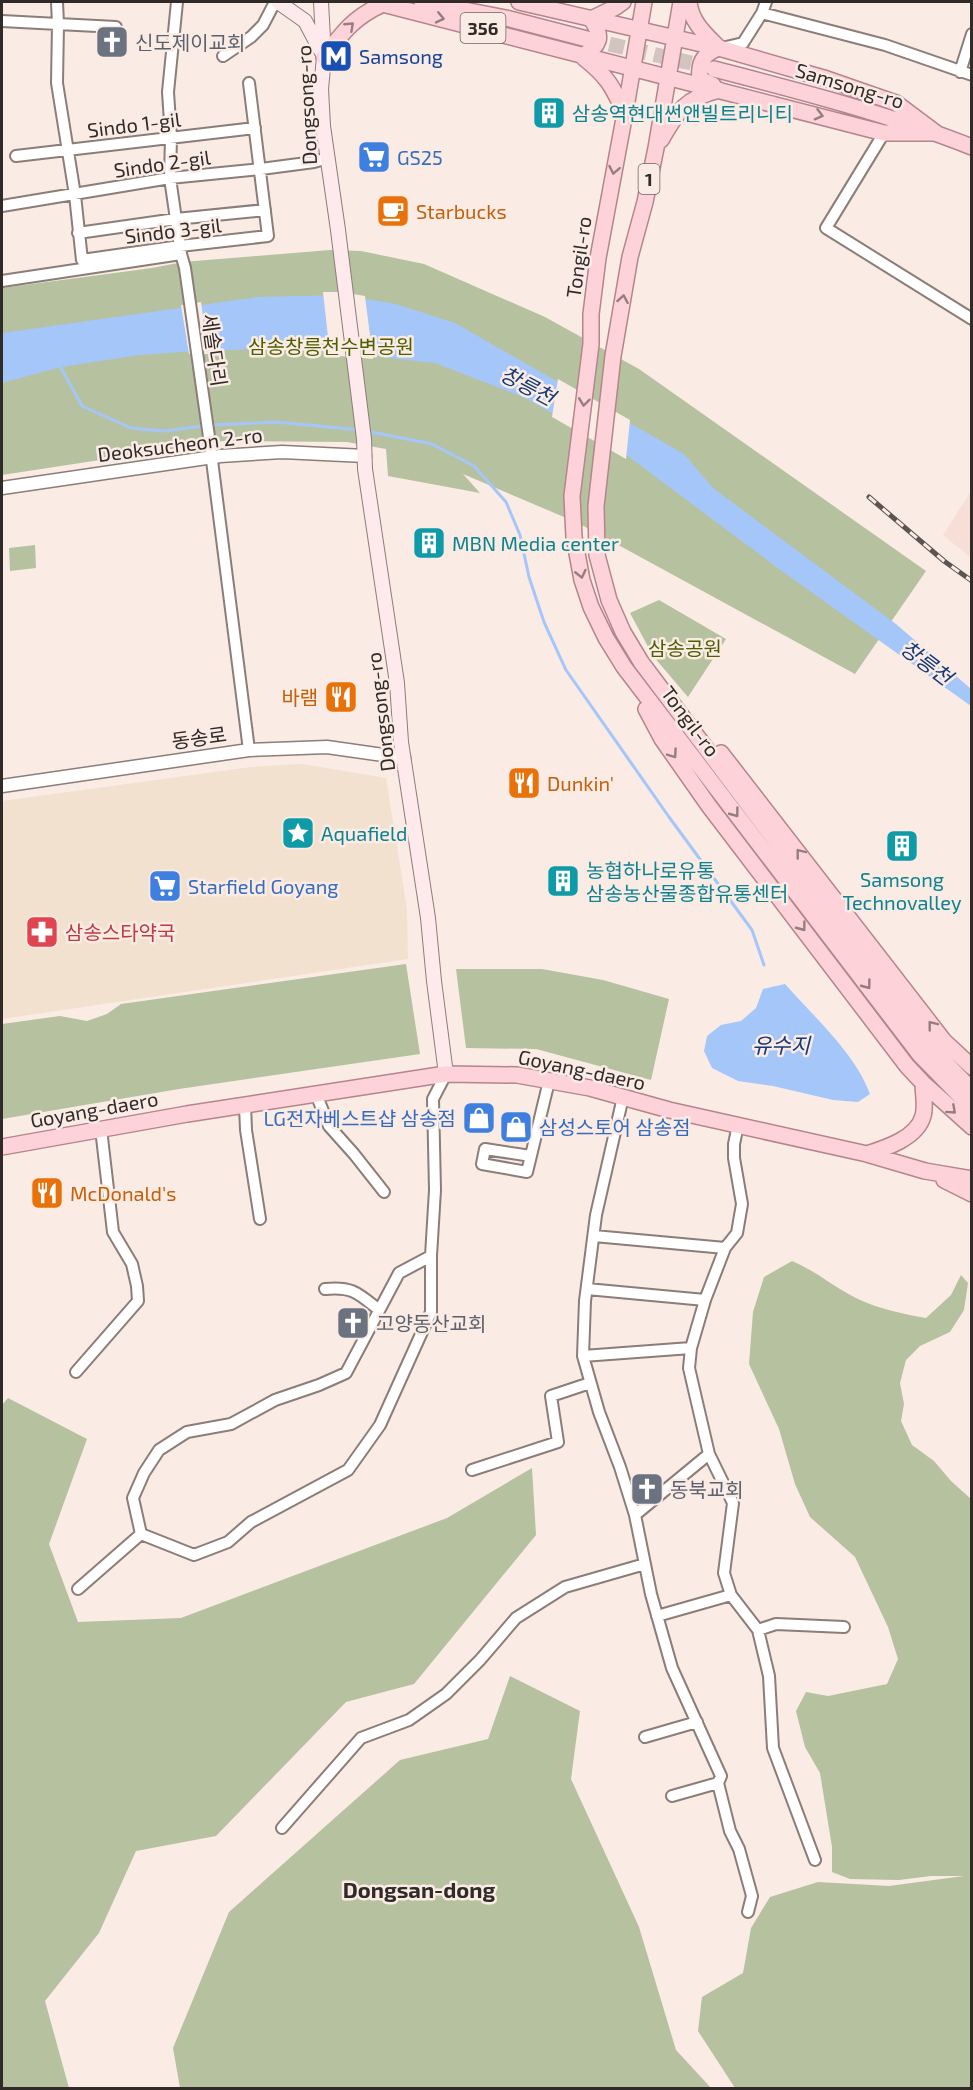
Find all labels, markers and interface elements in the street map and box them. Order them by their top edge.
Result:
one-way arrow [435,10,445,23]
road number: 356 [460,13,506,43]
one-way arrow [343,22,353,33]
church icon: 신도제이교회 [94,24,130,60]
place label: 신도제이교회 [135,30,245,54]
metro station icon: Samsong [318,38,354,74]
place label: Samsong [359,44,443,68]
street label: Dongsong-ro [291,45,321,165]
street label: Samsong-ro [793,57,907,113]
building icon: 삼송역현대썬앤빌트리니티 [531,95,567,131]
place label: 삼송역현대썬앤빌트리니티 [572,101,793,125]
street label: Sindo 1-gil [86,106,182,142]
one-way arrow [813,108,823,121]
supermarket icon: GS25 [356,139,392,175]
street label: Sindo 2-gil [112,144,212,182]
place label: GS25 [397,145,443,169]
road number: 1 [638,164,660,194]
one-way arrow [608,165,621,175]
cafe icon: Starbucks [375,193,411,229]
place label: Starbucks [416,199,507,223]
street label: Sindo 3-gil [123,212,223,248]
street label: Tongil-ro [560,215,596,299]
one-way arrow [616,294,629,304]
street label: 세솔다리 [198,312,232,388]
park label: 삼송창릉천수변공원 [248,334,414,358]
water label: 창릉천 [497,360,562,411]
one-way arrow [578,398,590,407]
street label: Deoksucheon 2-ro [96,422,264,466]
building icon: MBN Media center [411,525,447,561]
place label: MBN Media center [452,531,619,555]
one-way arrow [573,569,586,579]
water label: 창릉천 [896,635,960,691]
park label: 삼송공원 [648,636,722,660]
street label: Dongsong-ro [361,651,399,773]
restaurant icon: 바램 [323,679,359,715]
street label: Tongil-ro [657,681,725,761]
place label: 바램 [281,685,318,709]
street label: 동송로 [170,721,228,753]
one-way arrow [666,747,677,758]
restaurant icon: Dunkin' [506,765,542,801]
place label: Dunkin' [547,771,614,795]
one-way arrow [728,807,739,818]
place icon: Aquafield [280,815,316,851]
place label: Aquafield [321,821,407,845]
building icon: Samsong Technovalley [884,828,920,864]
one-way arrow [796,849,807,860]
place label: 농협하나로유통 삼송농산물종합유통센터 [586,858,788,905]
building icon: 농협하나로유통 삼송농산물종합유통센터 [545,863,581,899]
place label: Samsong Technovalley [843,867,962,914]
supermarket icon: Starfield Goyang [147,868,183,904]
place label: Starfield Goyang [188,874,338,898]
pharmacy icon: 삼송스타약국 [24,914,60,950]
place label: 삼송스타약국 [65,920,175,944]
one-way arrow [794,921,805,932]
one-way arrow [859,978,870,989]
one-way arrow [928,1020,939,1031]
water label: 유수지 [752,1032,812,1057]
street label: Goyang-daero [516,1044,648,1094]
street label: Goyang-daero [28,1086,160,1132]
shop icon: LG전자베스트샵 삼송점 [461,1100,497,1136]
one-way arrow [945,1103,956,1114]
place label: LG전자베스트샵 삼송점 [263,1106,456,1130]
shop icon: 삼성스토어 삼송점 [498,1109,534,1145]
place label: 삼성스토어 삼송점 [539,1115,691,1139]
restaurant icon: McDonald's [29,1175,65,1211]
place label: McDonald's [70,1181,176,1205]
church icon: 고양동산교회 [335,1305,371,1341]
place label: 고양동산교회 [376,1311,486,1335]
church icon: 동북교회 [629,1471,665,1507]
place label: 동북교회 [670,1477,744,1501]
district label: Dongsan-dong [343,1876,496,1902]

